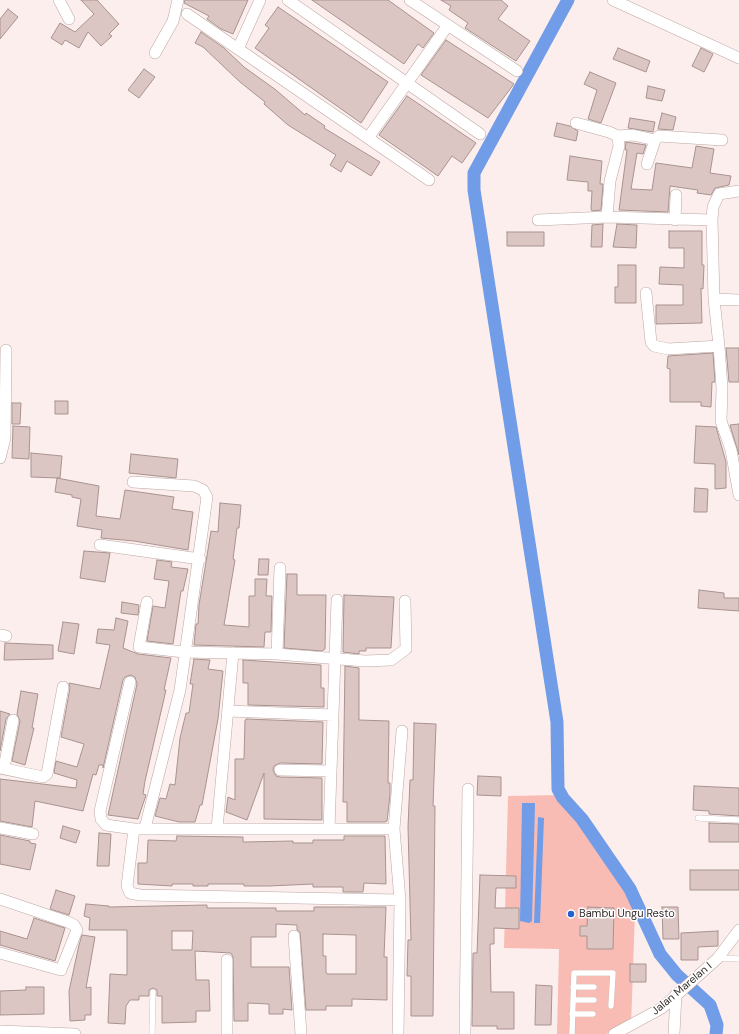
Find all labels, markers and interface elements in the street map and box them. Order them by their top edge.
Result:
place label: Bambu Ungu Resto [579,907,675,921]
marker: Bambu Ungu Resto [566,909,576,919]
street label: Jalan Marelan I [649,960,715,1018]

